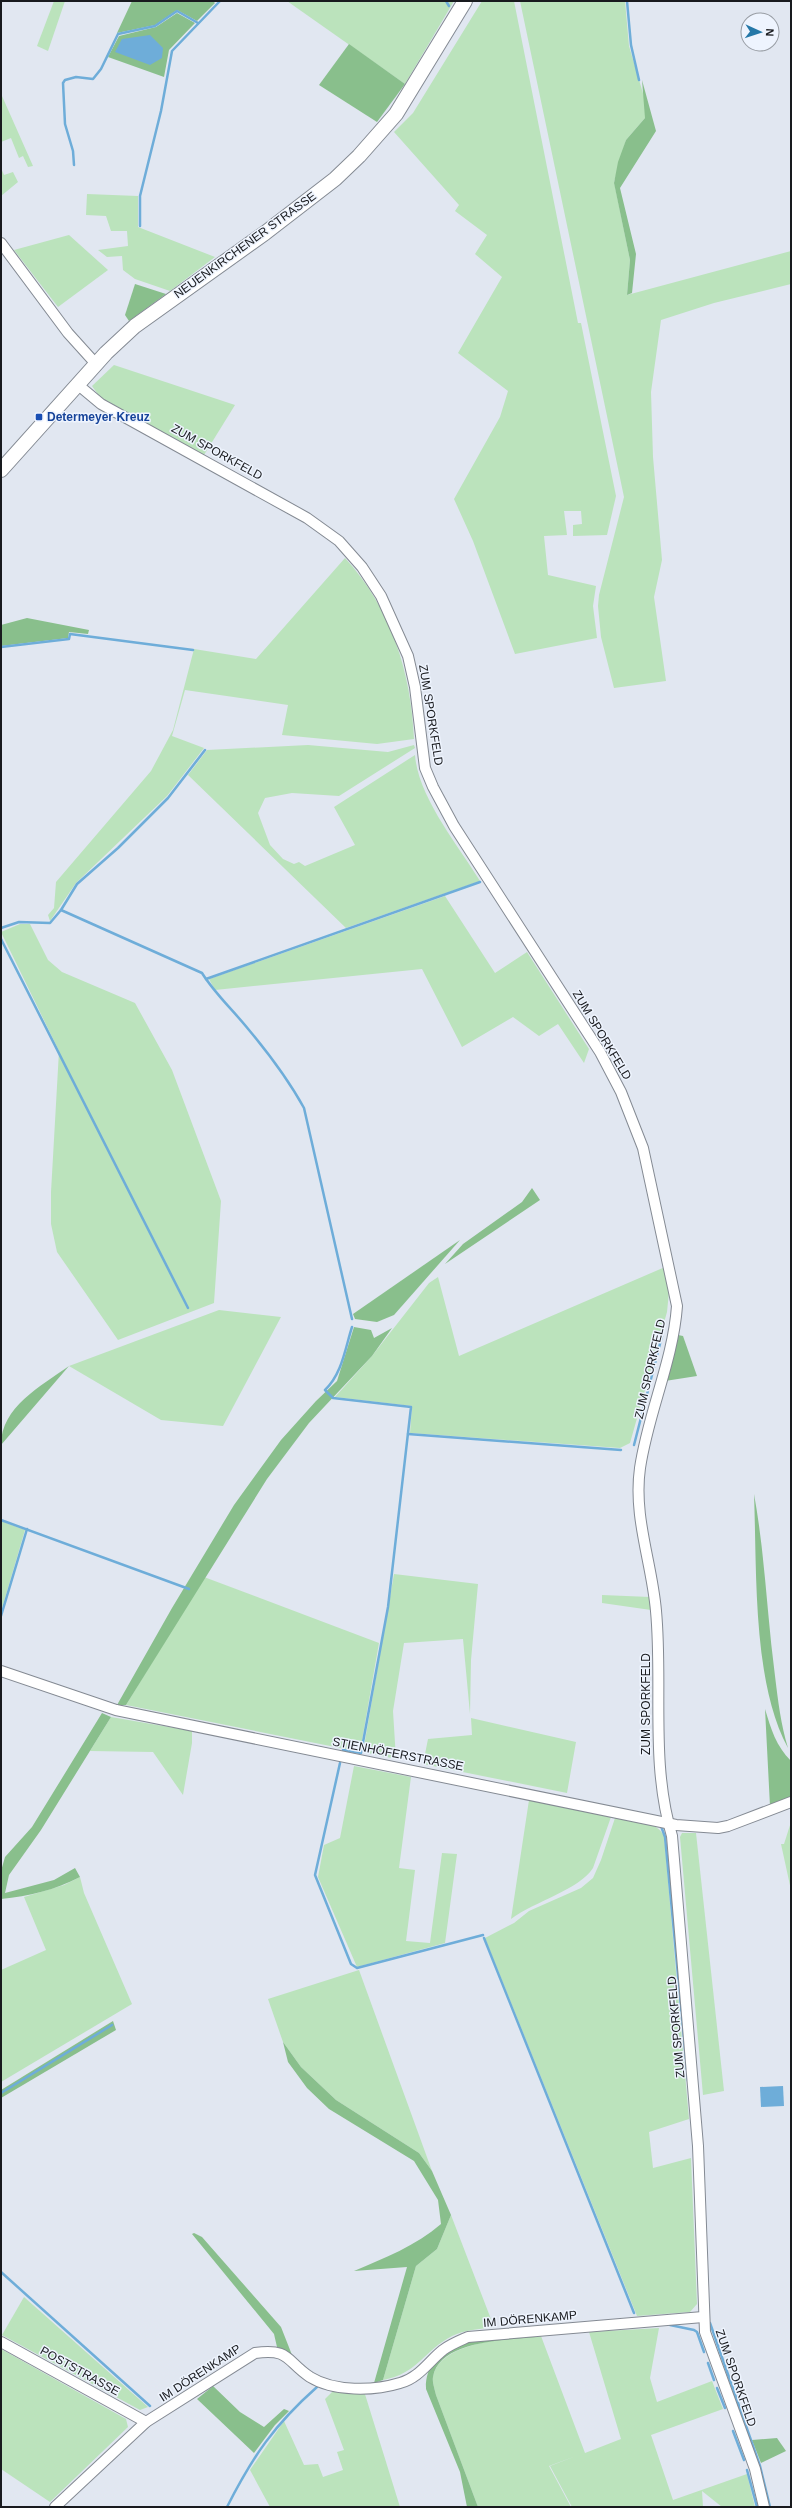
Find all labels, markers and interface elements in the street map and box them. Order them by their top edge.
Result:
north arrow [740,12,780,52]
text: N [764,28,776,37]
street label: NEUENKIRCHENER STRASSE [171,189,319,301]
place label: Determeyer Kreuz [47,410,150,424]
marker: Determeyer Kreuz [34,412,44,422]
street label: ZUM SPORKFELD [169,421,265,483]
street label: ZUM SPORKFELD [416,664,446,767]
street label: ZUM SPORKFELD [570,988,634,1083]
street label: ZUM SPORKFELD [632,1317,668,1420]
street label: ZUM SPORKFELD [639,1653,653,1755]
street label: STIENHÖFERSTRASSE [331,1734,465,1774]
street label: ZUM SPORKFELD [665,1975,687,2078]
street label: IM DÖRENKAMP [483,2308,577,2330]
street label: ZUM SPORKFELD [713,2327,759,2429]
street label: IM DÖRENKAMP [157,2342,243,2404]
street label: POSTSTRASSE [38,2343,122,2399]

